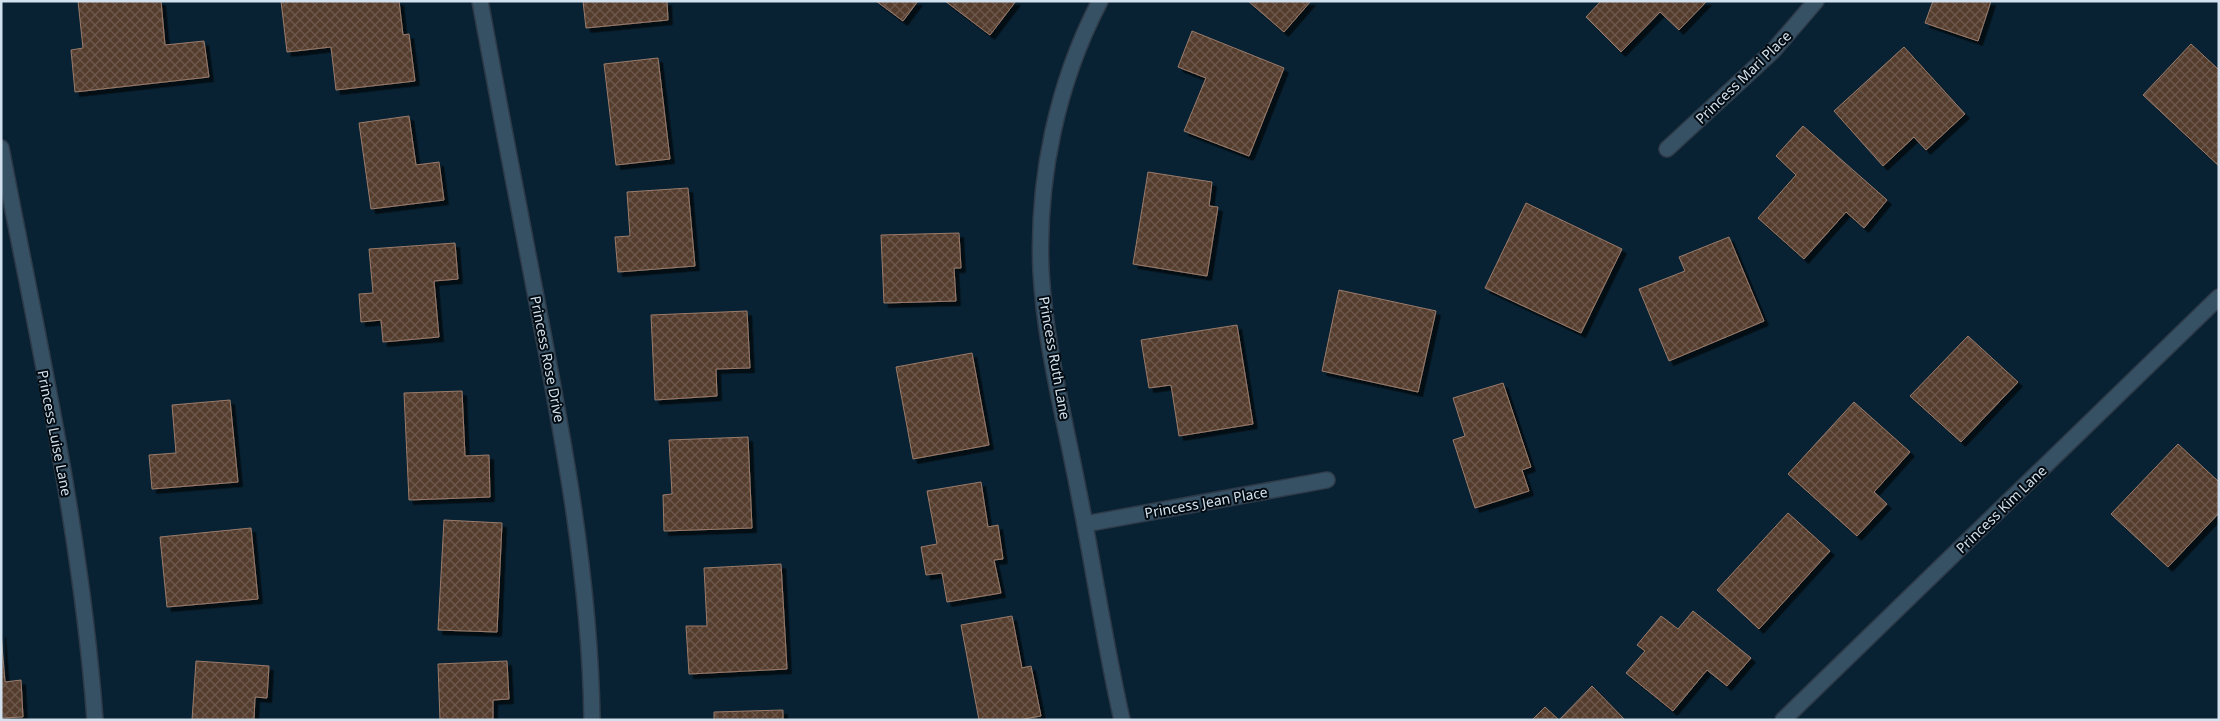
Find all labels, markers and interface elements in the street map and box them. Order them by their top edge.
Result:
street label: Princess Mari Place [1691,26,1795,128]
street label: Princess Rose Drive [526,294,570,424]
street label: Princess Ruth Lane [1035,295,1075,421]
street label: Princess Luise Lane [33,368,77,498]
street label: Princess Kim Lane [1952,461,2050,557]
street label: Princess Jean Place [1143,482,1269,522]

